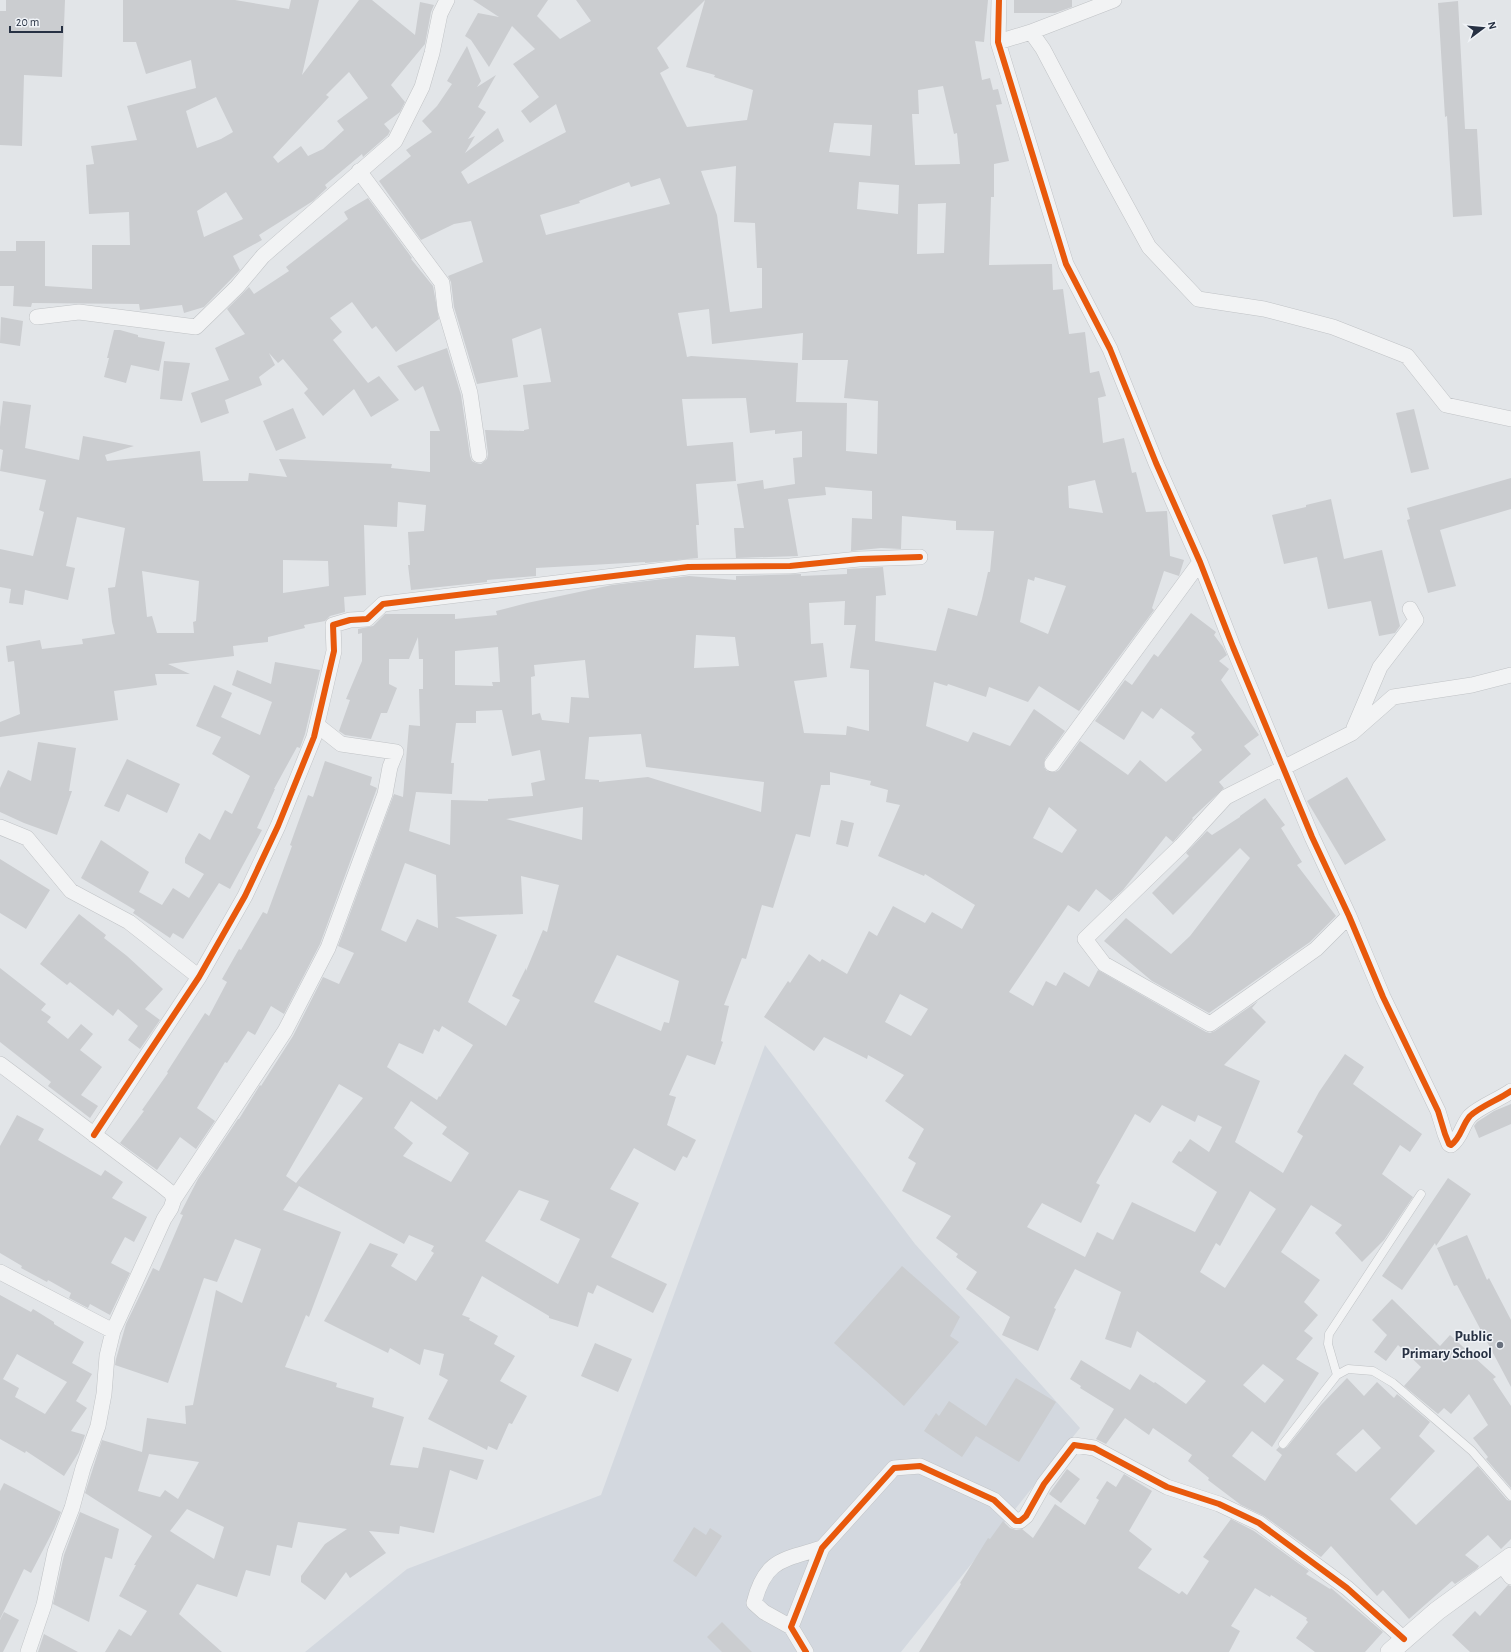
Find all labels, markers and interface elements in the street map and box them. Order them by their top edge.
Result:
scale bar [10,8,62,34]
north arrow [1463,8,1503,48]
text: 20 m [16,16,39,28]
text: N [1486,20,1498,31]
place label: Public Primary School [1401,1329,1492,1361]
marker: Public Primary School [1495,1340,1505,1350]

